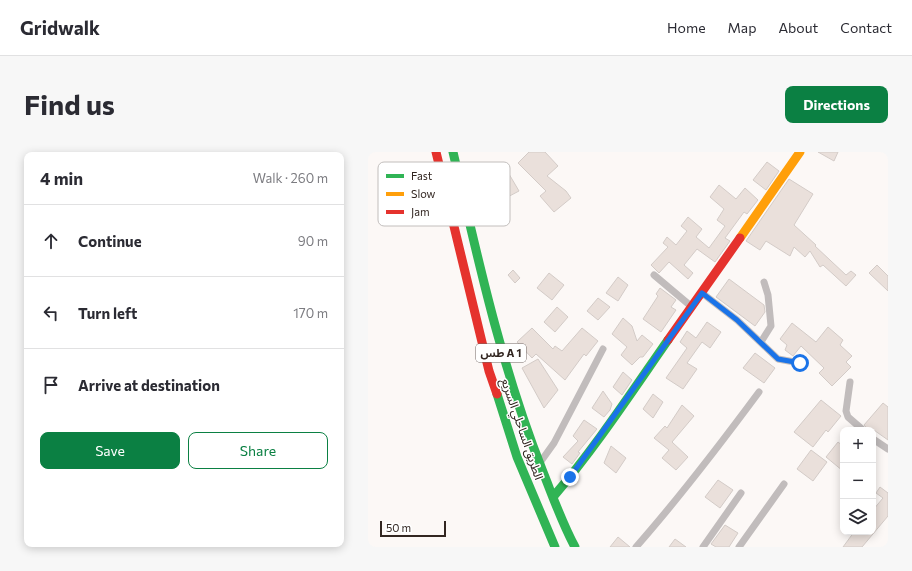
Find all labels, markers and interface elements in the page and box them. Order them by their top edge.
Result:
text: Gridwalk [20,16,100,39]
text: Home [667,19,706,36]
text: Map [728,19,756,36]
text: About [778,19,818,36]
text: Contact [840,19,892,36]
button: Directions [785,86,888,123]
text: Find us [24,87,115,121]
legend [378,162,510,226]
text: 4 min [40,168,83,189]
text: Fast [411,169,433,182]
text: Walk · 260 m [253,170,328,186]
text: Slow [411,187,436,200]
text: Jam [411,205,430,219]
icon: ahead [40,230,62,252]
text: Continue [78,232,142,250]
text: 90 m [298,233,328,249]
icon: left [40,302,62,324]
text: Turn left [78,304,137,322]
text: 170 m [293,305,328,321]
road number: طس A 1 [476,344,526,362]
route start [791,354,809,372]
icon: arrive [40,374,62,396]
text: Arrive at destination [78,376,220,394]
street label: الطريق الساحلي السريع [495,376,547,483]
map controls [840,427,876,535]
button: + [840,427,876,463]
button: Save [40,432,180,469]
button: Share [188,432,328,469]
button: − [840,463,876,499]
route end [561,468,579,486]
button: layers [840,499,876,535]
scale bar [380,519,446,538]
text: 50 m [386,521,411,534]

